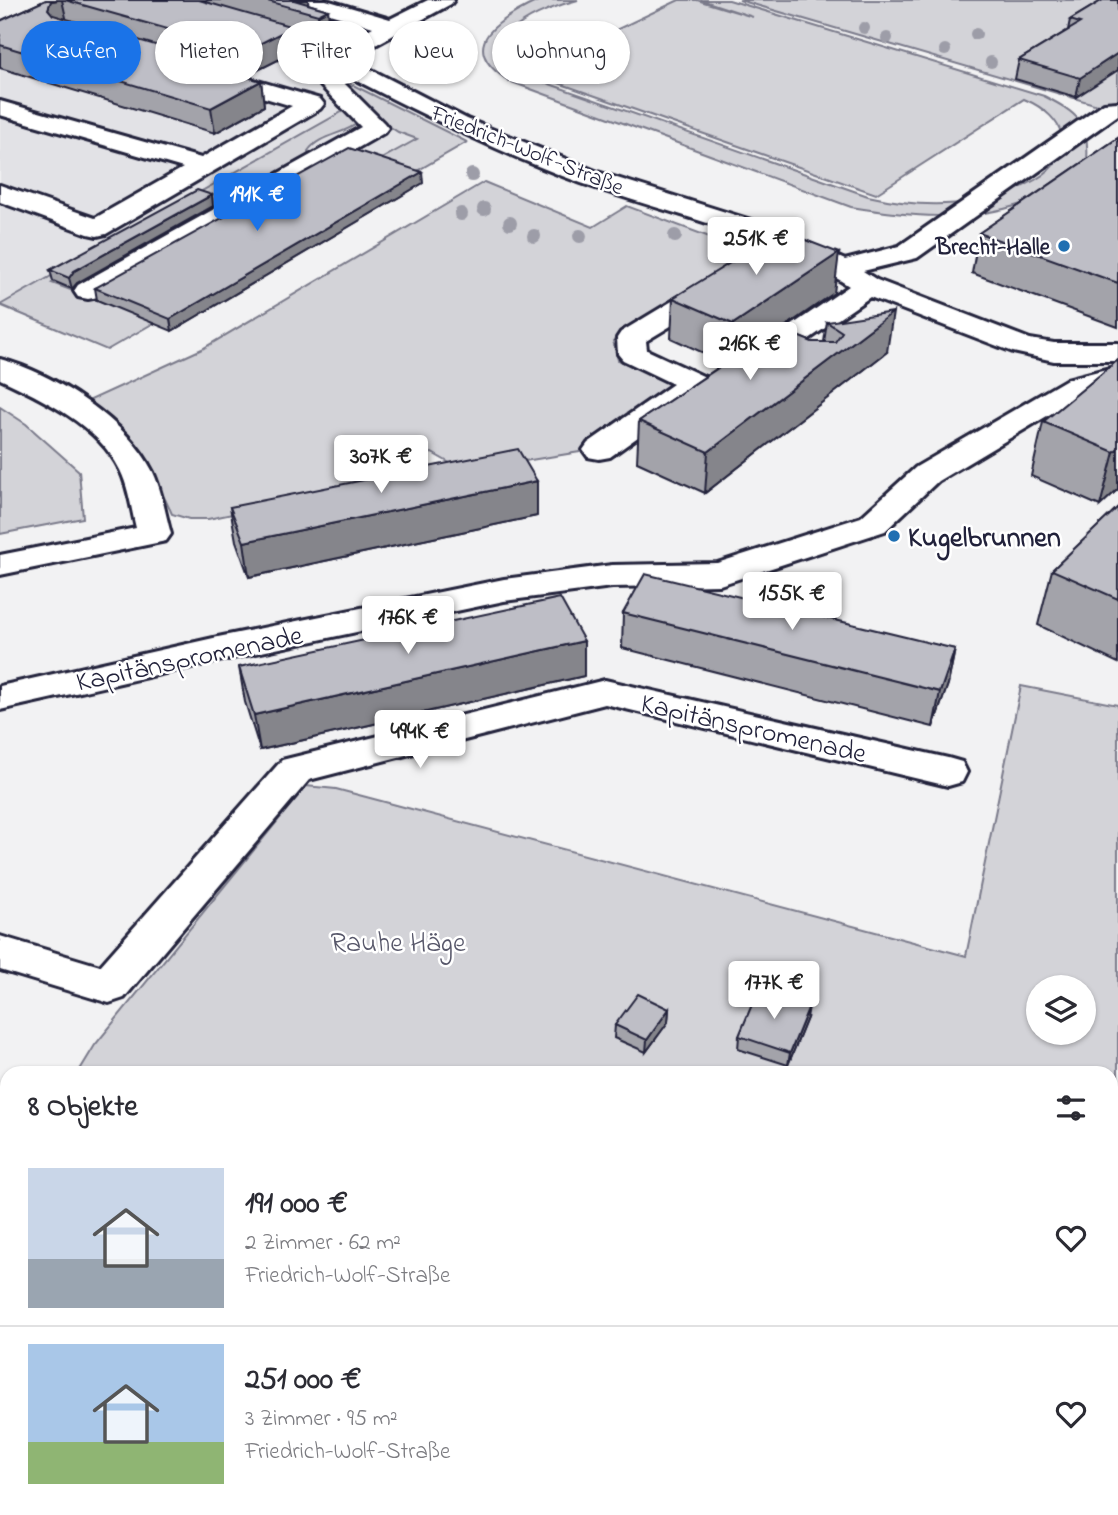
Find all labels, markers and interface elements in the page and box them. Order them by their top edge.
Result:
chip: Kaufen [21,21,141,84]
chip: Mieten [155,21,263,84]
chip: Filter [277,21,375,84]
chip: Neu [389,21,478,84]
chip: Wohnung [492,21,630,84]
street label: Friedrich-Wolf-Straße [425,97,629,205]
pin: 191K € [200,174,314,233]
text: 191K € [230,179,284,212]
pin: 251K € [699,218,813,277]
text: 251K € [724,223,788,256]
place label: Brecht-Halle [935,232,1051,265]
marker: Brecht-Halle [1056,238,1072,254]
pin: 216K € [693,322,807,382]
text: 216K € [719,328,781,361]
pin: 307K € [324,435,438,495]
text: 307K € [350,441,412,474]
place label: Kugelbrunnen [908,519,1061,561]
marker: Kugelbrunnen [886,528,902,544]
pin: 155K € [735,572,849,632]
text: 155K € [759,578,825,611]
pin: 176K € [351,596,465,656]
text: 176K € [378,602,438,635]
street label: Kapitänspromenade [73,616,307,704]
street label: Kapitänspromenade [636,685,871,776]
pin: 494K € [363,710,477,770]
text: 494K € [391,716,449,749]
park label: Rauhe Häge [331,924,466,965]
pin: 177K € [717,962,831,1021]
text: 177K € [744,967,804,1000]
map controls [1026,975,1096,1045]
button: layers [1026,975,1096,1045]
text: 8 Objekte [28,1086,138,1130]
icon: filters [1052,1089,1090,1127]
text: 191 000 € [245,1183,348,1227]
icon: home [84,1196,168,1280]
icon: heart [1052,1219,1090,1257]
text: 2 Zimmer · 62 m² [245,1227,401,1260]
text: Friedrich-Wolf-Straße [245,1260,450,1293]
text: 251 000 € [245,1359,361,1403]
icon: home [84,1372,168,1456]
icon: heart [1052,1395,1090,1433]
text: 3 Zimmer · 95 m² [245,1403,398,1436]
text: Friedrich-Wolf-Straße [245,1436,450,1469]

